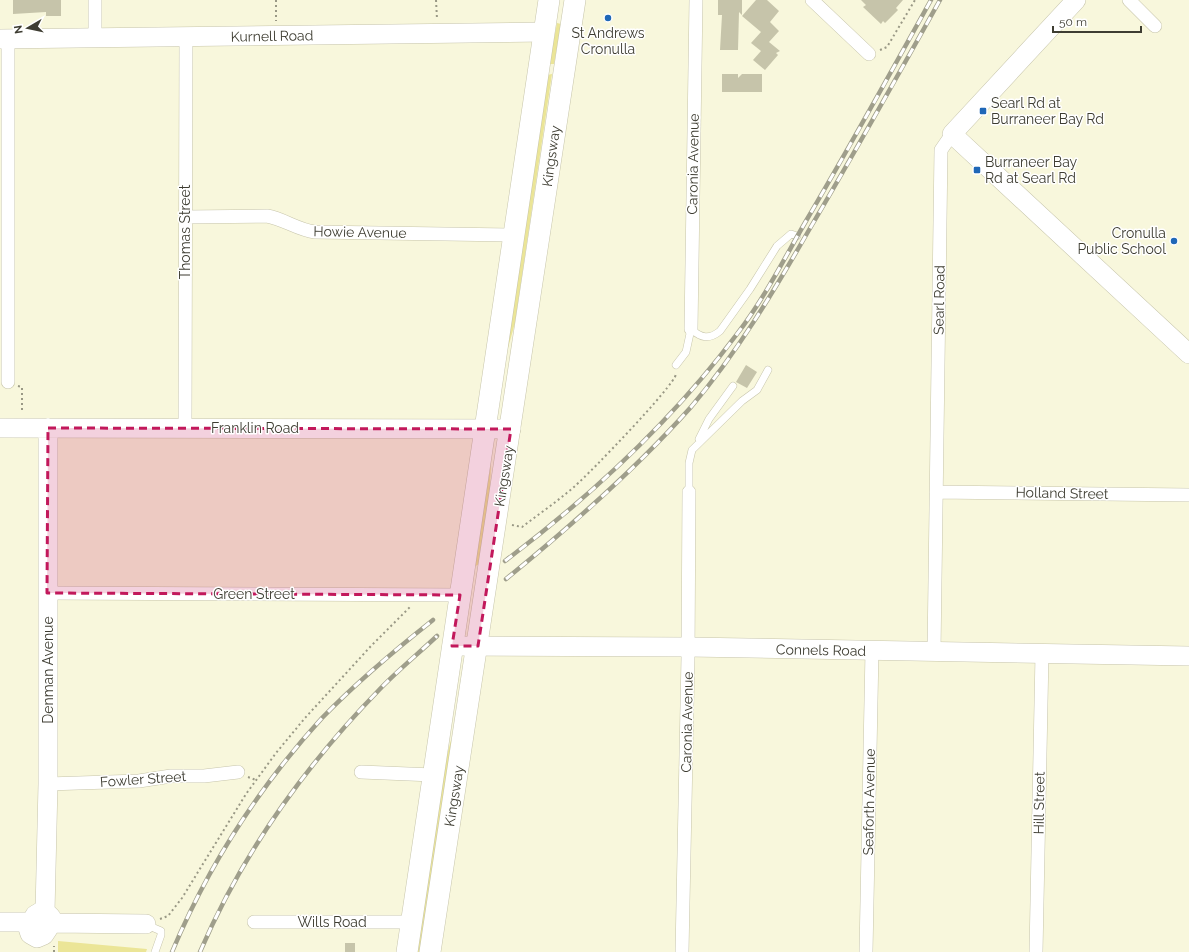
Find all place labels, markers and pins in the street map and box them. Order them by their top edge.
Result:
marker: St Andrews Cronulla [603,13,613,23]
place label: St Andrews Cronulla [571,25,645,57]
place label: Searl Rd at Burraneer Bay Rd [991,95,1104,127]
marker: Searl Rd at Burraneer Bay Rd [978,106,988,116]
place label: Burraneer Bay Rd at Searl Rd [985,154,1078,186]
marker: Burraneer Bay Rd at Searl Rd [972,165,982,175]
place label: Cronulla Public School [1077,225,1166,257]
marker: Cronulla Public School [1169,236,1179,246]

